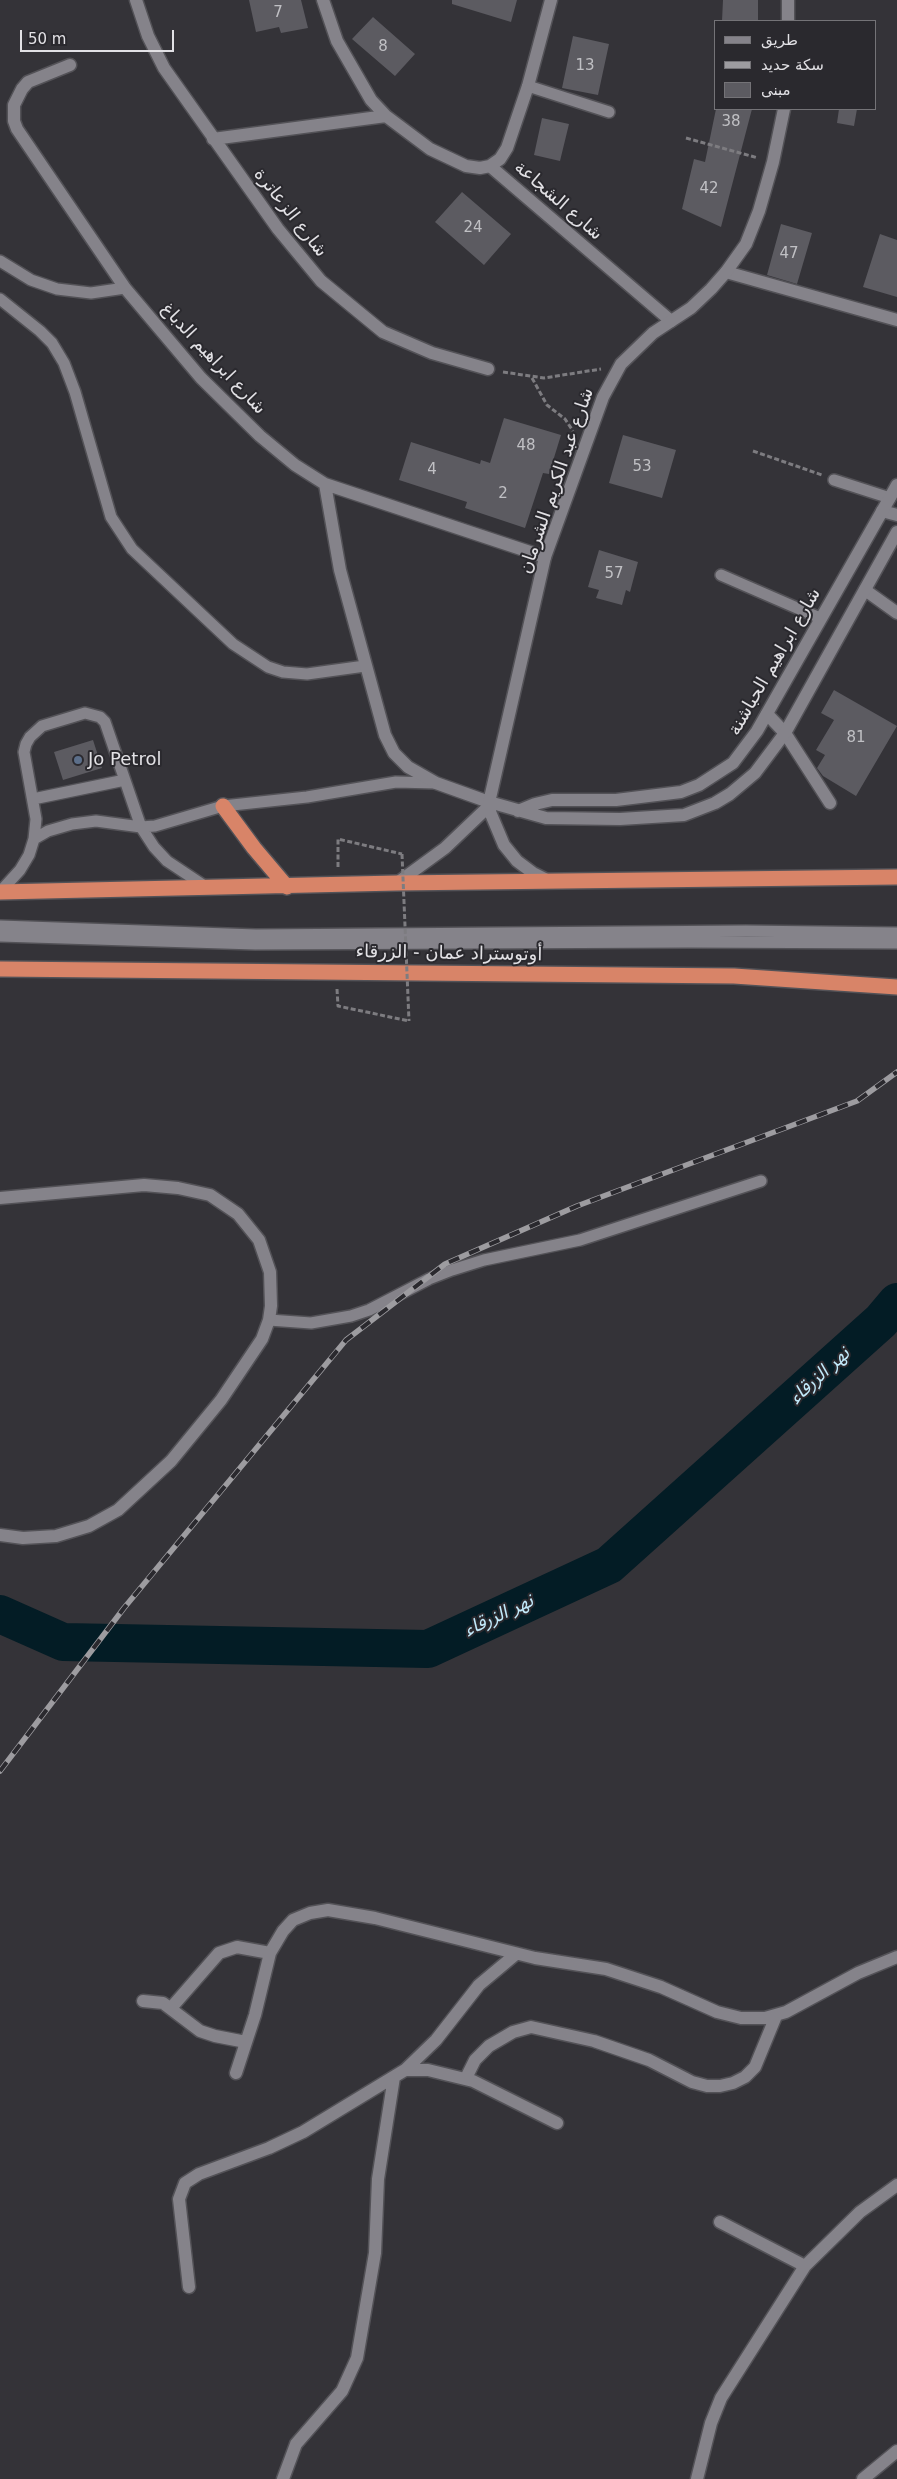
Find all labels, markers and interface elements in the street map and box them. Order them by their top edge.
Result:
house number: 7 [273,4,283,22]
scale bar [22,20,176,52]
legend [714,20,877,110]
text: 50 m [28,30,66,48]
text: طريق [761,31,798,49]
house number: 8 [378,38,388,56]
text: سكة حديد [761,56,824,74]
house number: 13 [575,57,595,75]
text: مبنى [761,81,791,99]
house number: 38 [721,113,741,131]
street label: شارع الشجاعة [509,157,607,245]
street label: شارع الزعاترة [249,164,331,262]
house number: 42 [699,180,719,198]
house number: 24 [463,219,483,237]
house number: 47 [779,245,799,263]
street label: شارع ابراهيم الدباغ [156,299,270,419]
street label: شارع عبد الكريم الشرمان [515,385,599,577]
house number: 48 [516,437,536,455]
house number: 53 [632,458,652,476]
house number: 4 [427,461,437,479]
house number: 2 [498,485,508,503]
house number: 57 [604,565,624,583]
street label: شارع ابراهيم الحباشنة [724,585,826,739]
house number: 81 [846,729,866,747]
place label: Jo Petrol [88,749,161,771]
marker: Jo Petrol [72,754,84,766]
street label: أوتوستراد عمان - الزرقاء [356,942,542,966]
water label: نهر الزرقاء [785,1343,855,1409]
water label: نهر الزرقاء [461,1590,537,1642]

